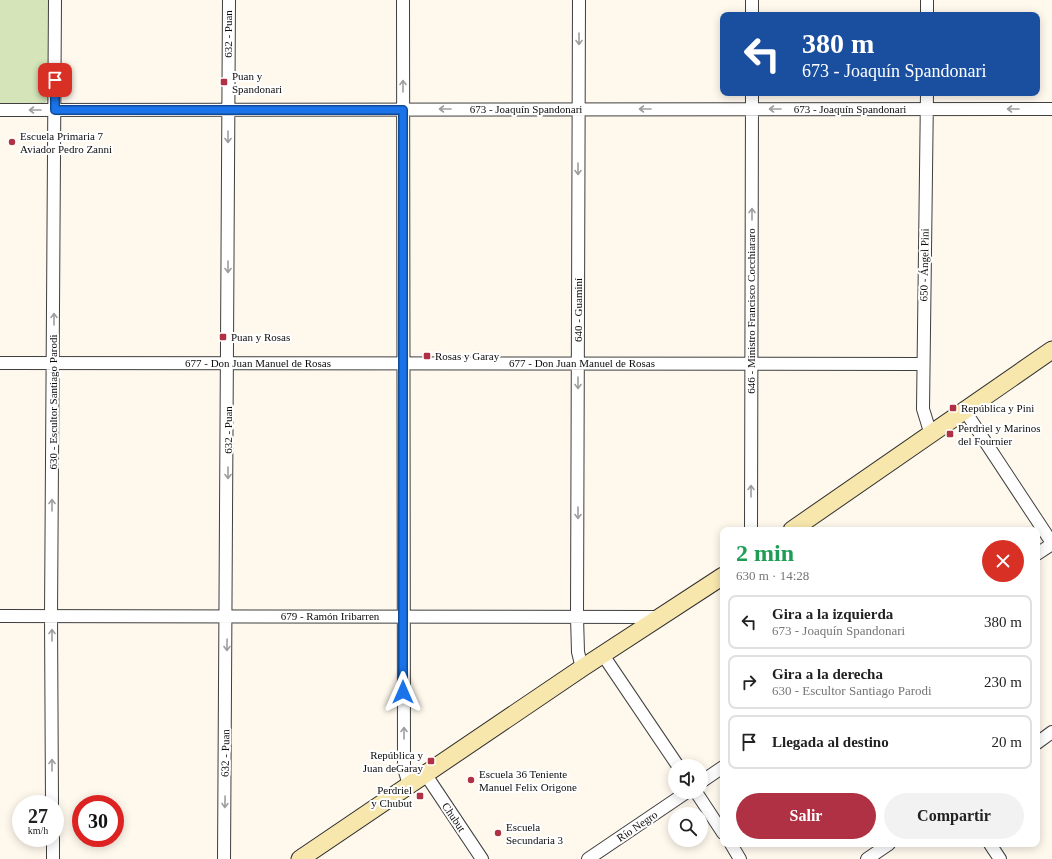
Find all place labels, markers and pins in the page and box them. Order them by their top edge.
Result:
pin [38,63,72,97]
place label: Puan y Spandonari [232,70,282,95]
marker: Puan y Spandonari [219,77,229,87]
place label: Escuela Primaria 7 Aviador Pedro Zanni [20,130,112,155]
marker: Escuela Primaria 7 Aviador Pedro Zanni [7,137,17,147]
place label: Puan y Rosas [231,331,290,343]
marker: Puan y Rosas [218,332,228,342]
place label: Rosas y Garay [435,350,500,362]
marker: Rosas y Garay [422,351,432,361]
place label: República y Pini [961,402,1034,414]
marker: República y Pini [948,403,958,413]
place label: Perdriel y Marinos del Fournier [958,422,1040,447]
marker: Perdriel y Marinos del Fournier [945,429,955,439]
place label: República y Juan deGaray [363,749,423,774]
marker: República y Juan deGaray [426,756,436,766]
place label: Escuela 36 Teniente Manuel Felix Origone [479,768,577,793]
marker: Escuela 36 Teniente Manuel Felix Origone [466,775,476,785]
place label: Perdriel y Chubut [371,784,412,809]
marker: Perdriel y Chubut [415,791,425,801]
place label: Escuela Secundaria 3 [506,821,564,846]
marker: Escuela Secundaria 3 [493,828,503,838]

